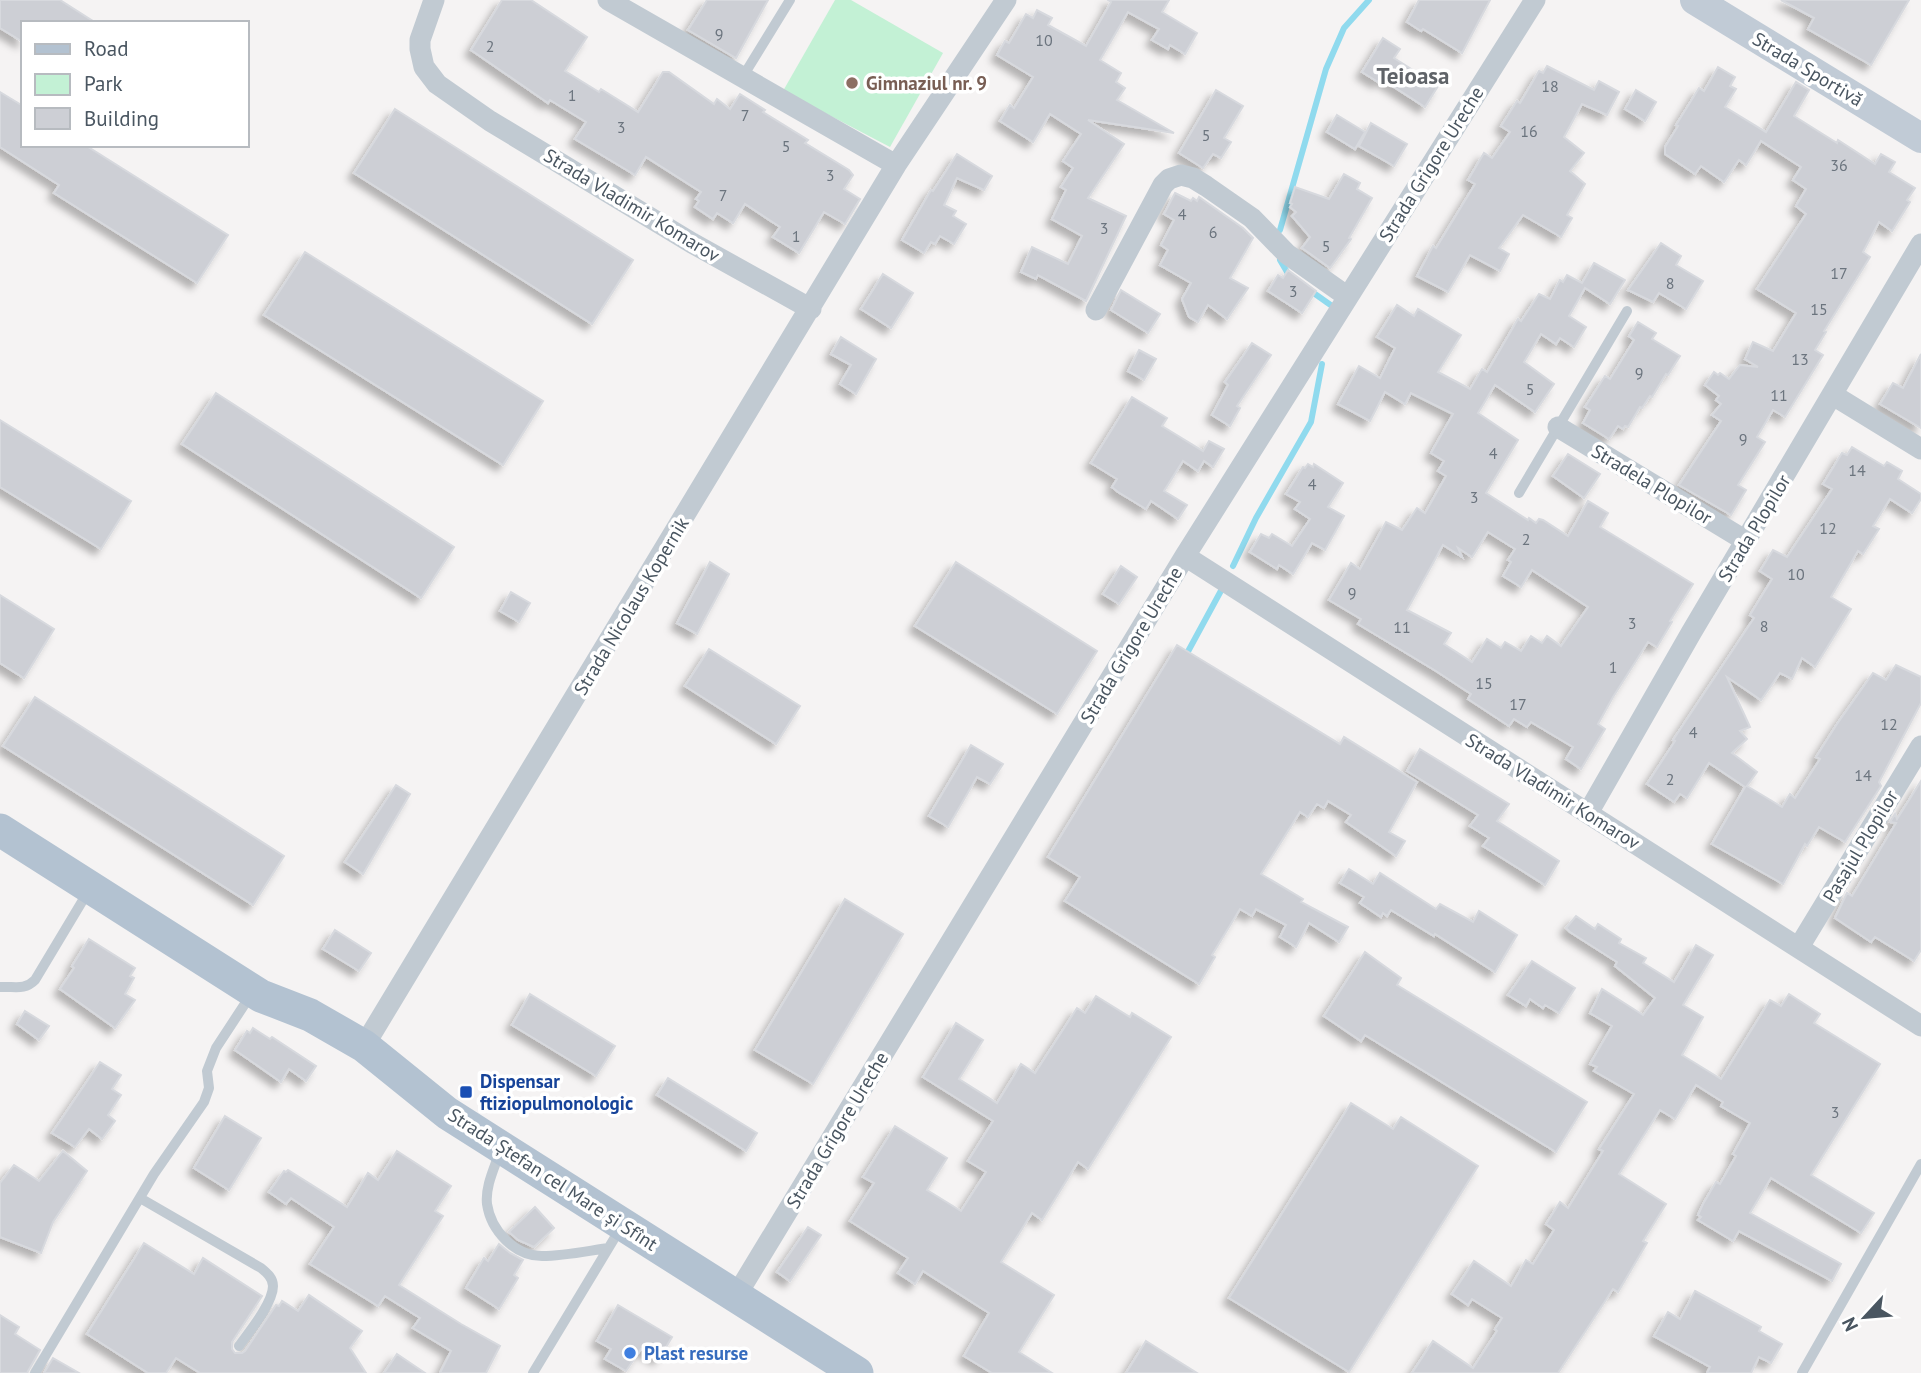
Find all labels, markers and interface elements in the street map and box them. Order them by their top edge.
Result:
legend [21,21,248,147]
house number: 9 [715,24,723,44]
street label: Strada Sportivă [1748,27,1868,111]
house number: 10 [1035,30,1053,50]
text: Road [84,35,128,62]
house number: 2 [486,36,494,56]
district label: Teioasa [1377,61,1449,90]
text: Park [84,70,123,97]
place label: Gimnaziul nr. 9 [866,71,987,95]
marker: Gimnaziul nr. 9 [844,75,860,91]
house number: 18 [1541,76,1559,96]
street label: Strada Grigore Ureche [1373,82,1489,246]
house number: 1 [568,85,576,105]
text: Building [84,105,159,132]
house number: 7 [741,105,749,125]
house number: 3 [617,117,625,137]
house number: 16 [1520,121,1538,141]
house number: 5 [1202,125,1210,145]
house number: 5 [782,136,790,156]
street label: Strada Vladimir Komarov [540,143,724,267]
house number: 36 [1830,155,1848,175]
house number: 3 [826,165,834,185]
house number: 7 [719,185,727,205]
house number: 4 [1178,204,1187,224]
house number: 3 [1100,218,1108,238]
house number: 6 [1209,222,1217,242]
house number: 1 [792,226,800,246]
house number: 5 [1322,236,1330,256]
house number: 17 [1830,263,1848,283]
house number: 8 [1666,273,1674,293]
house number: 3 [1289,281,1297,301]
house number: 15 [1810,299,1828,319]
house number: 13 [1791,349,1809,369]
house number: 9 [1635,363,1643,383]
house number: 5 [1526,379,1534,399]
house number: 11 [1770,385,1788,405]
house number: 9 [1739,429,1747,449]
street label: Stradela Plopilor [1587,439,1717,530]
house number: 4 [1489,443,1498,463]
house number: 14 [1848,460,1866,480]
street label: Strada Plopilor [1713,469,1796,586]
house number: 4 [1308,474,1317,494]
house number: 3 [1470,487,1478,507]
street label: Strada Nicolaus Kopernik [568,513,694,699]
house number: 12 [1819,518,1837,538]
house number: 2 [1522,529,1530,549]
street label: Strada Grigore Ureche [1075,562,1187,728]
house number: 10 [1787,564,1805,584]
house number: 9 [1348,583,1356,603]
house number: 3 [1628,613,1636,633]
house number: 8 [1760,616,1768,636]
house number: 11 [1393,617,1411,637]
house number: 1 [1609,657,1617,677]
house number: 15 [1475,673,1493,693]
house number: 17 [1509,694,1527,714]
house number: 12 [1880,714,1898,734]
house number: 4 [1689,722,1698,742]
street label: Strada Vladimir Komarov [1461,728,1645,854]
house number: 14 [1854,765,1872,785]
house number: 2 [1666,769,1674,789]
street label: Pasajul Plopilor [1817,785,1903,906]
street label: Strada Grigore Ureche [781,1047,893,1213]
place label: Dispensar ftiziopulmonologic [480,1069,633,1115]
marker: Dispensar ftiziopulmonologic [458,1084,474,1100]
street label: Strada Ștefan cel Mare și Sfînt [444,1102,663,1256]
house number: 3 [1831,1102,1839,1122]
north arrow [1830,1282,1900,1352]
text: N [1836,1314,1863,1335]
place label: Plast resurse [644,1341,748,1365]
marker: Plast resurse [622,1345,638,1361]

